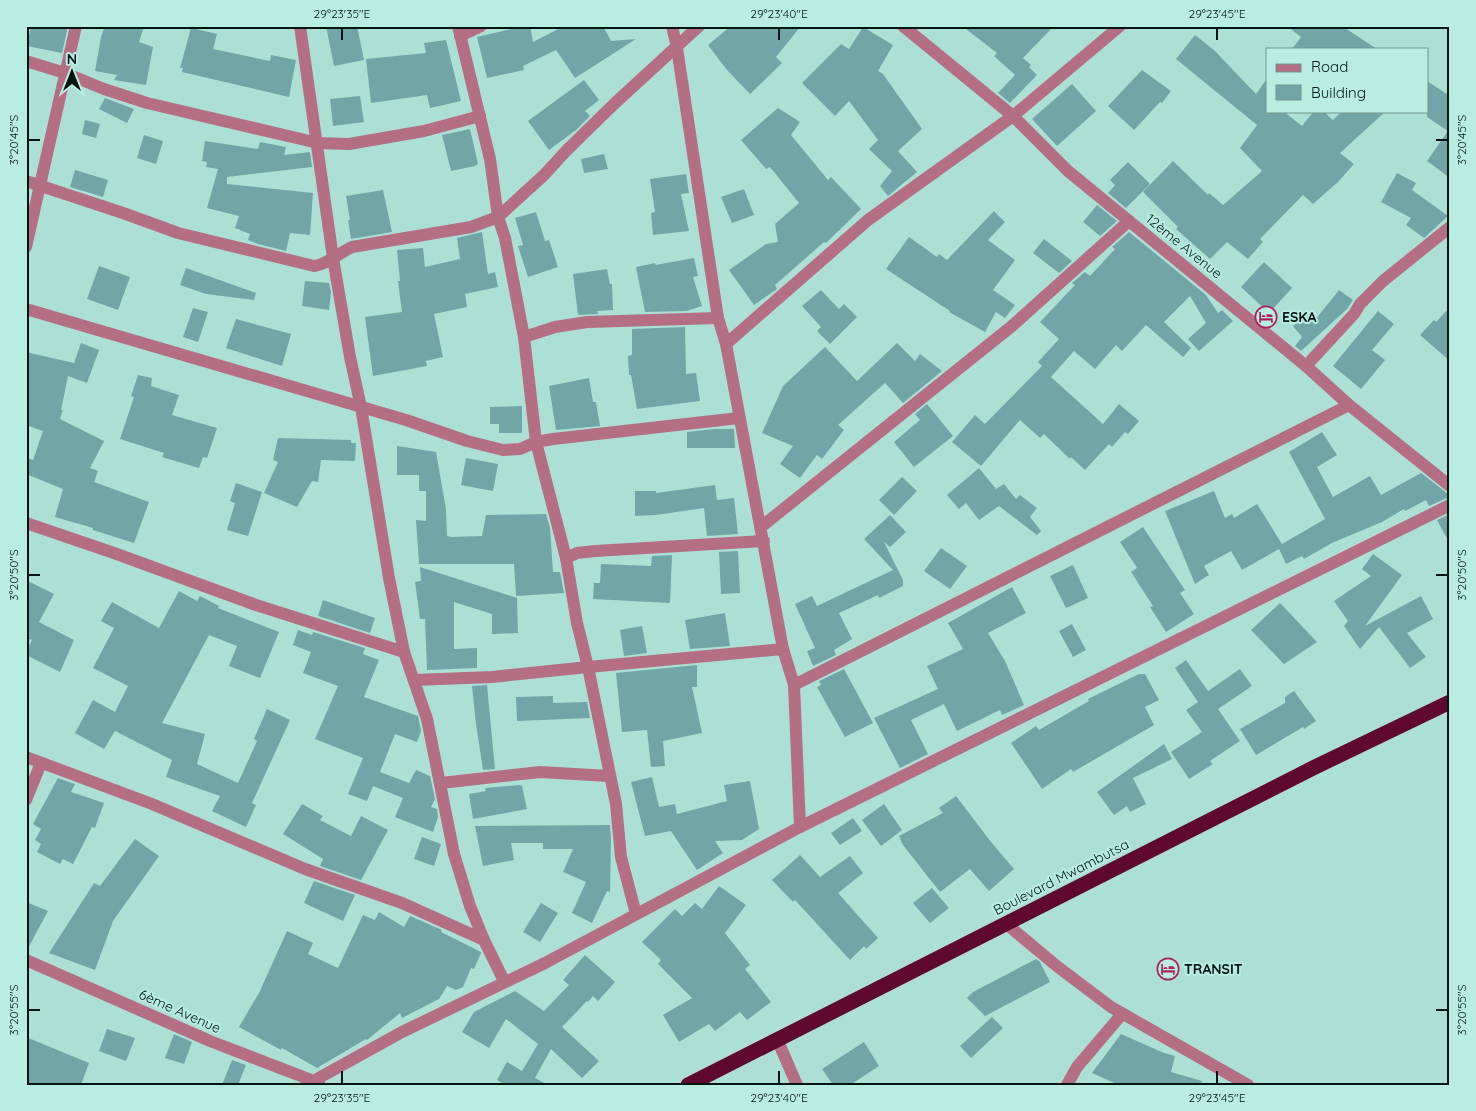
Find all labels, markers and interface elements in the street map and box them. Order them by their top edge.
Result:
text: 29°23'35"E [314,6,371,21]
text: 29°23'40"E [750,6,808,21]
text: 29°23'45"E [1189,6,1246,21]
north arrow [48,48,98,98]
legend [1266,48,1428,112]
text: N [67,50,77,68]
text: Road [1311,57,1348,76]
text: Building [1311,83,1366,102]
text: 3°20'45"S [6,114,21,165]
text: 3°20'45"S [1454,114,1469,165]
street label: 12ème Avenue [1142,210,1226,282]
hotel icon: ESKA [1254,305,1278,329]
place label: ESKA [1282,308,1317,326]
text: 3°20'50"S [6,549,21,601]
text: 3°20'50"S [1454,549,1469,601]
street label: Boulevard Mwambutsa [990,835,1132,919]
hotel icon: TRANSIT [1156,957,1180,981]
place label: TRANSIT [1184,960,1243,978]
text: 3°20'55"S [6,984,21,1035]
text: 3°20'55"S [1454,984,1469,1035]
street label: 6ème Avenue [136,985,224,1037]
text: 29°23'35"E [314,1090,371,1105]
text: 29°23'40"E [750,1090,808,1105]
text: 29°23'45"E [1189,1090,1246,1105]

